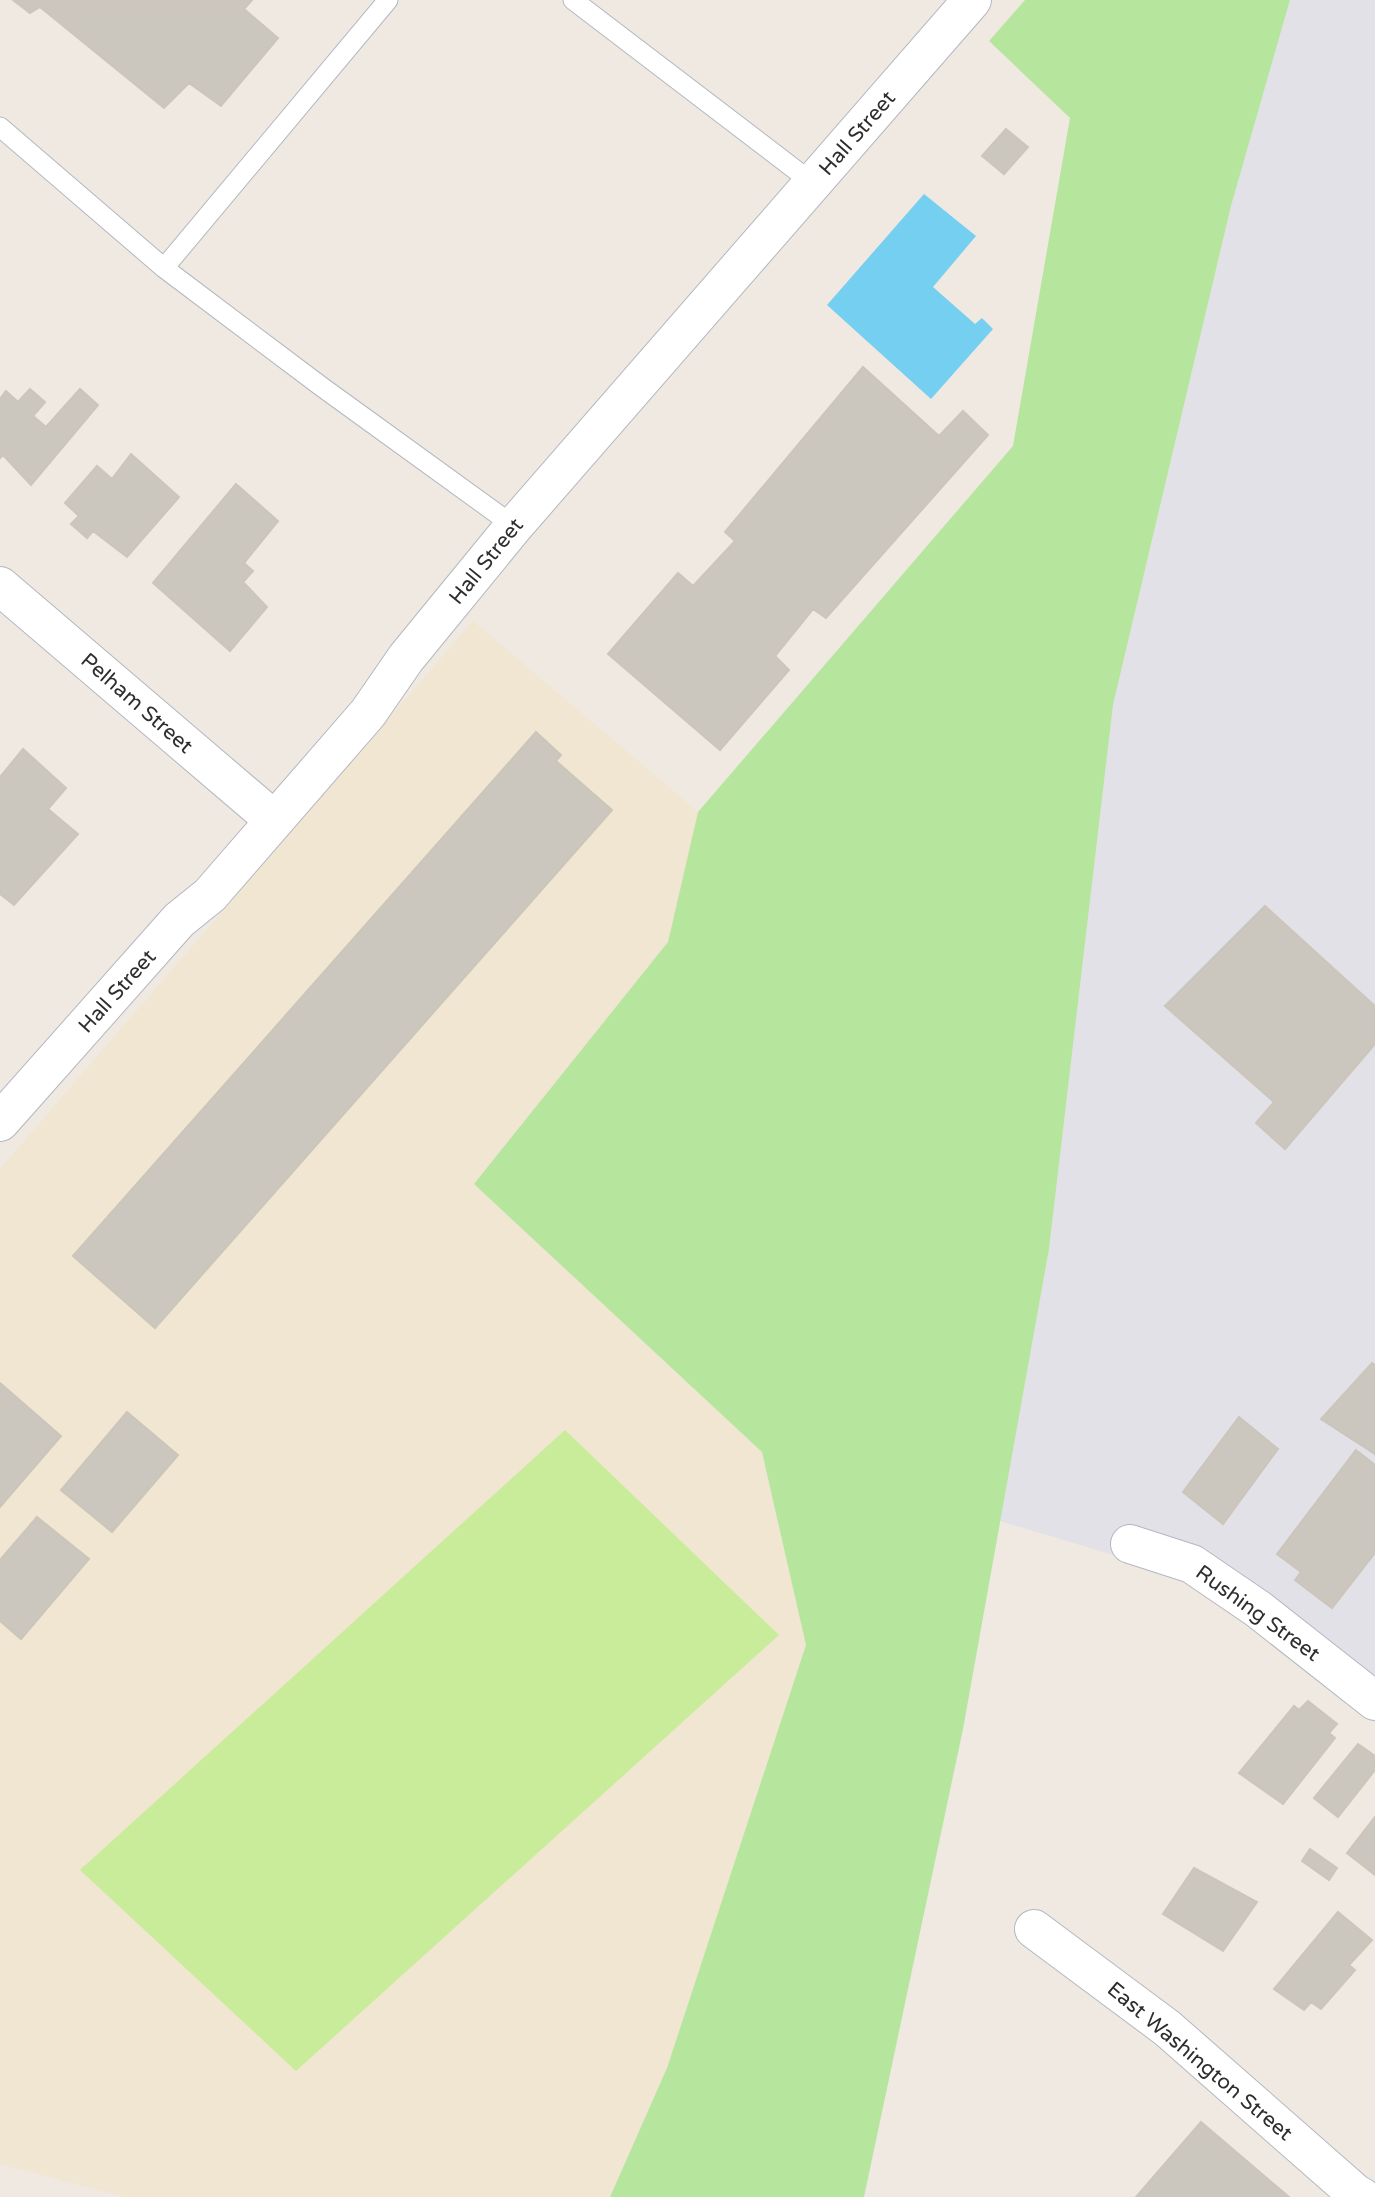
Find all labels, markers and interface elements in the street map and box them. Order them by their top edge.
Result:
street label: Hall Street [814,86,901,181]
street label: Hall Street [444,513,529,609]
street label: Pelham Street [76,648,198,759]
street label: Hall Street [73,944,161,1038]
street label: Rushing Street [1191,1560,1325,1667]
street label: East Washington Street [1102,1977,1297,2146]

